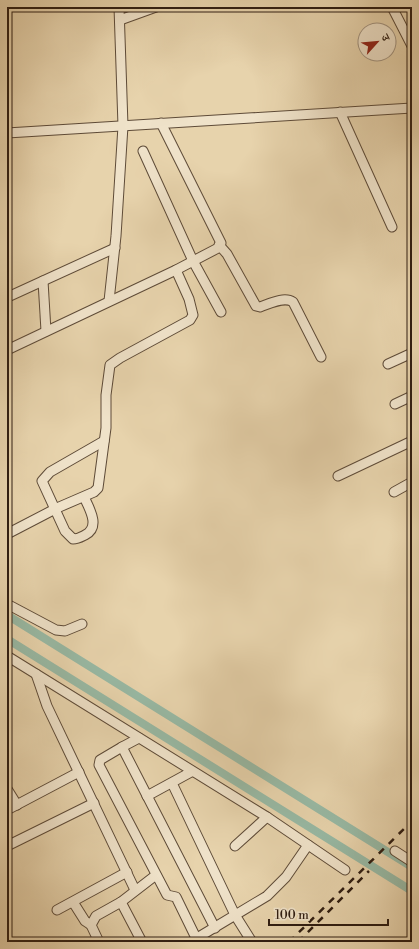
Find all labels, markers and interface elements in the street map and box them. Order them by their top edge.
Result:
north arrow [357,22,397,62]
text: उ [377,31,393,45]
scale bar [269,901,388,927]
text: 100 m [275,908,309,923]

